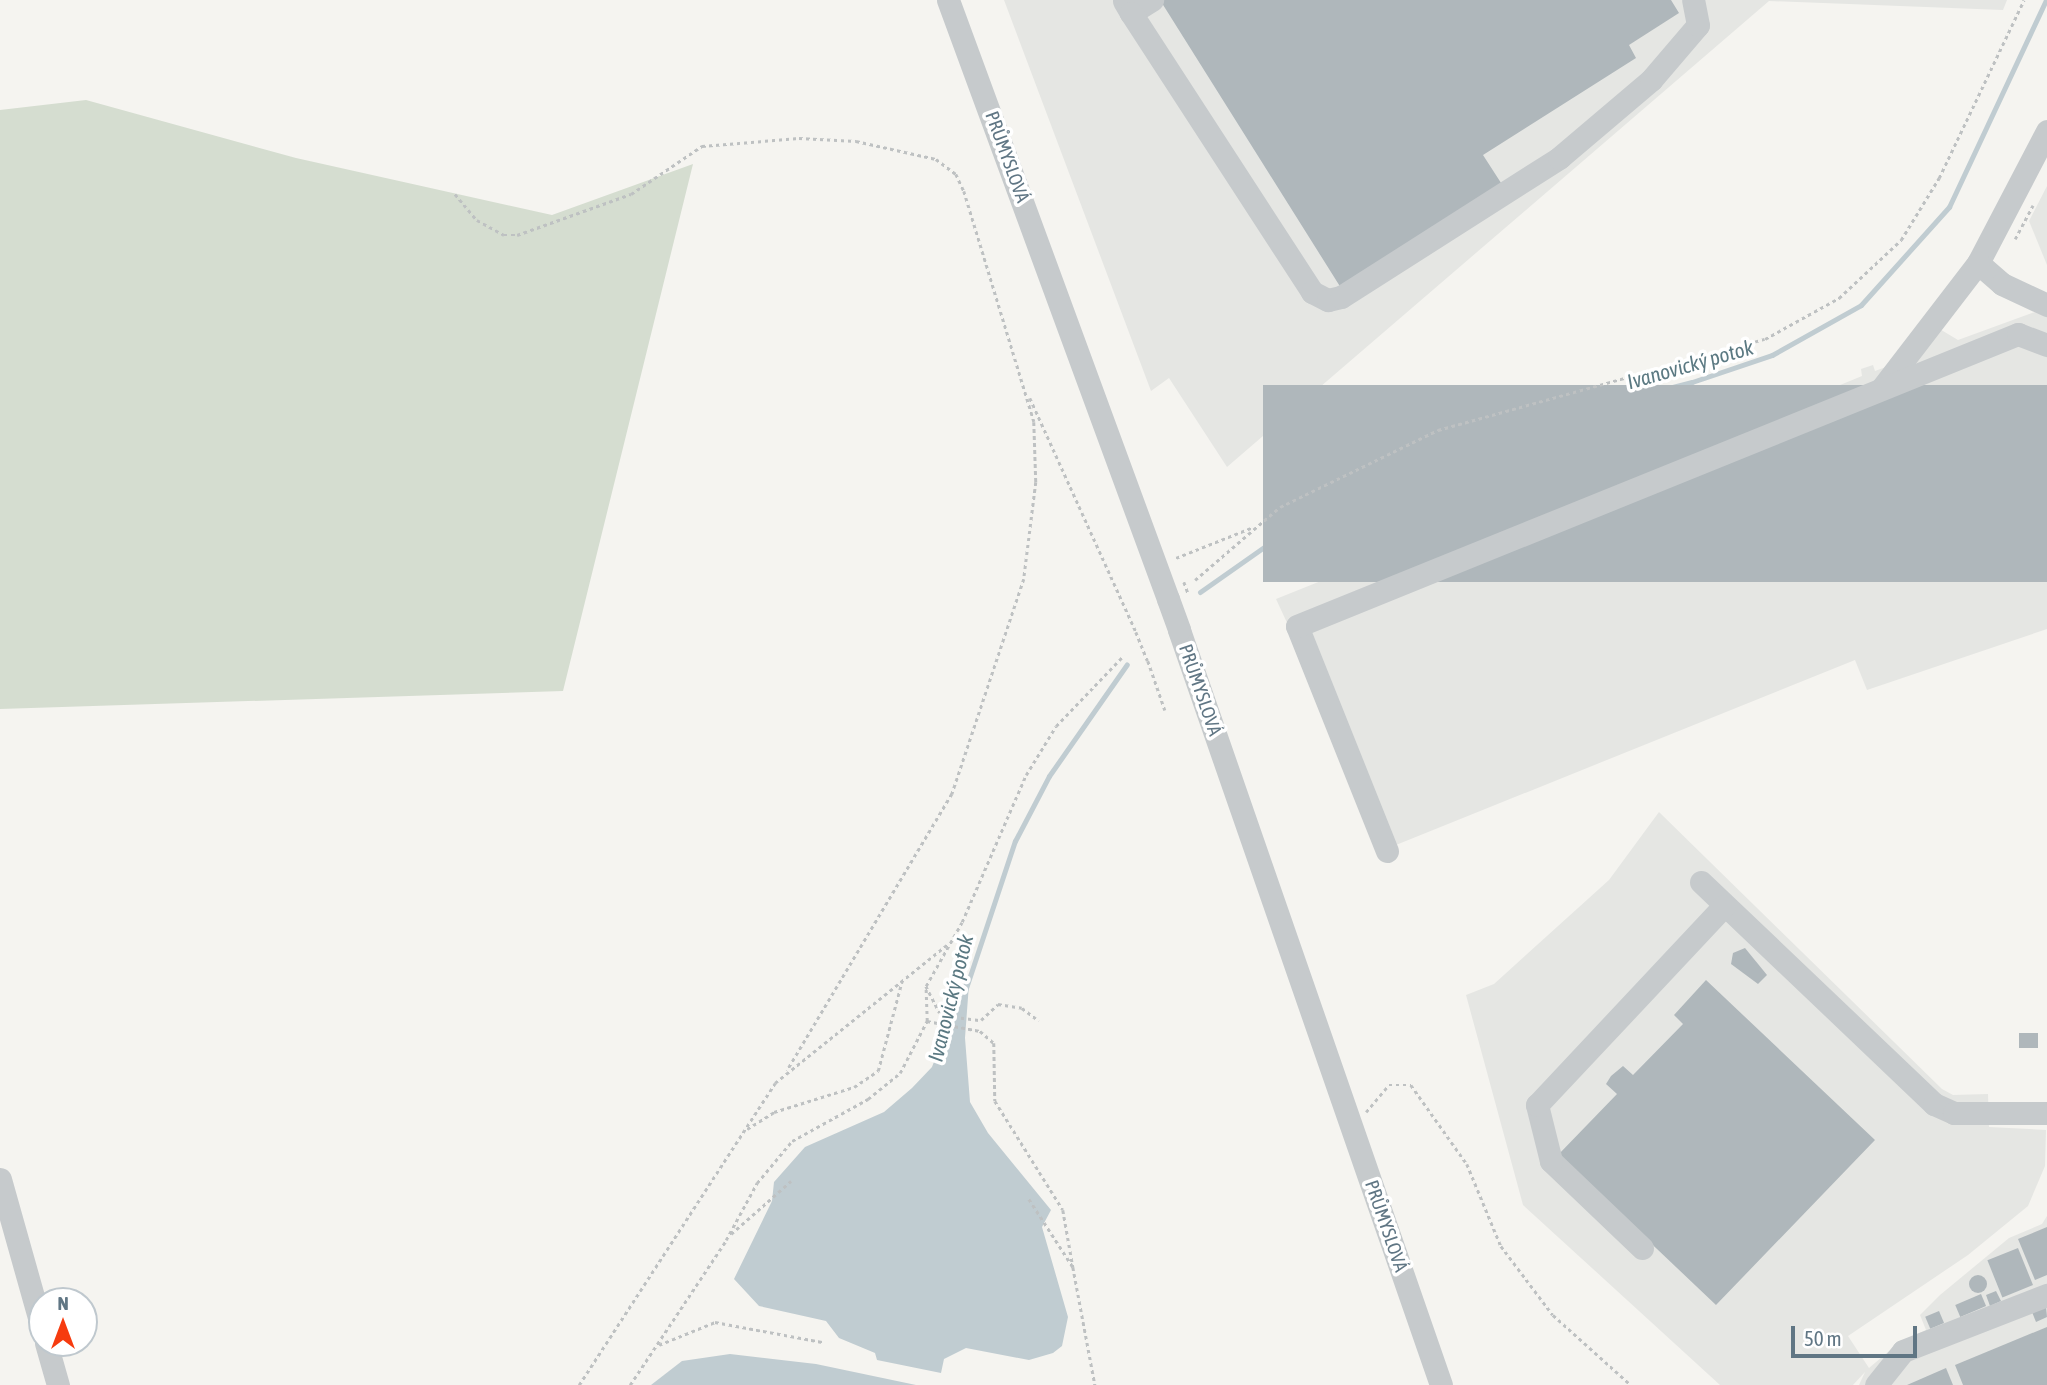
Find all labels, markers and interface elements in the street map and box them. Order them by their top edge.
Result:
street label: PRŮMYSLOVÁ [980,108,1034,206]
water label: Ivanovický potok [1624,334,1756,394]
street label: PRŮMYSLOVÁ [1174,641,1226,739]
water label: Ivanovický potok [922,932,978,1064]
street label: PRŮMYSLOVÁ [1360,1177,1412,1275]
north arrow [28,1287,98,1357]
text: N [57,1292,69,1314]
scale bar [1795,1312,1921,1356]
text: 50 m [1804,1326,1842,1350]

